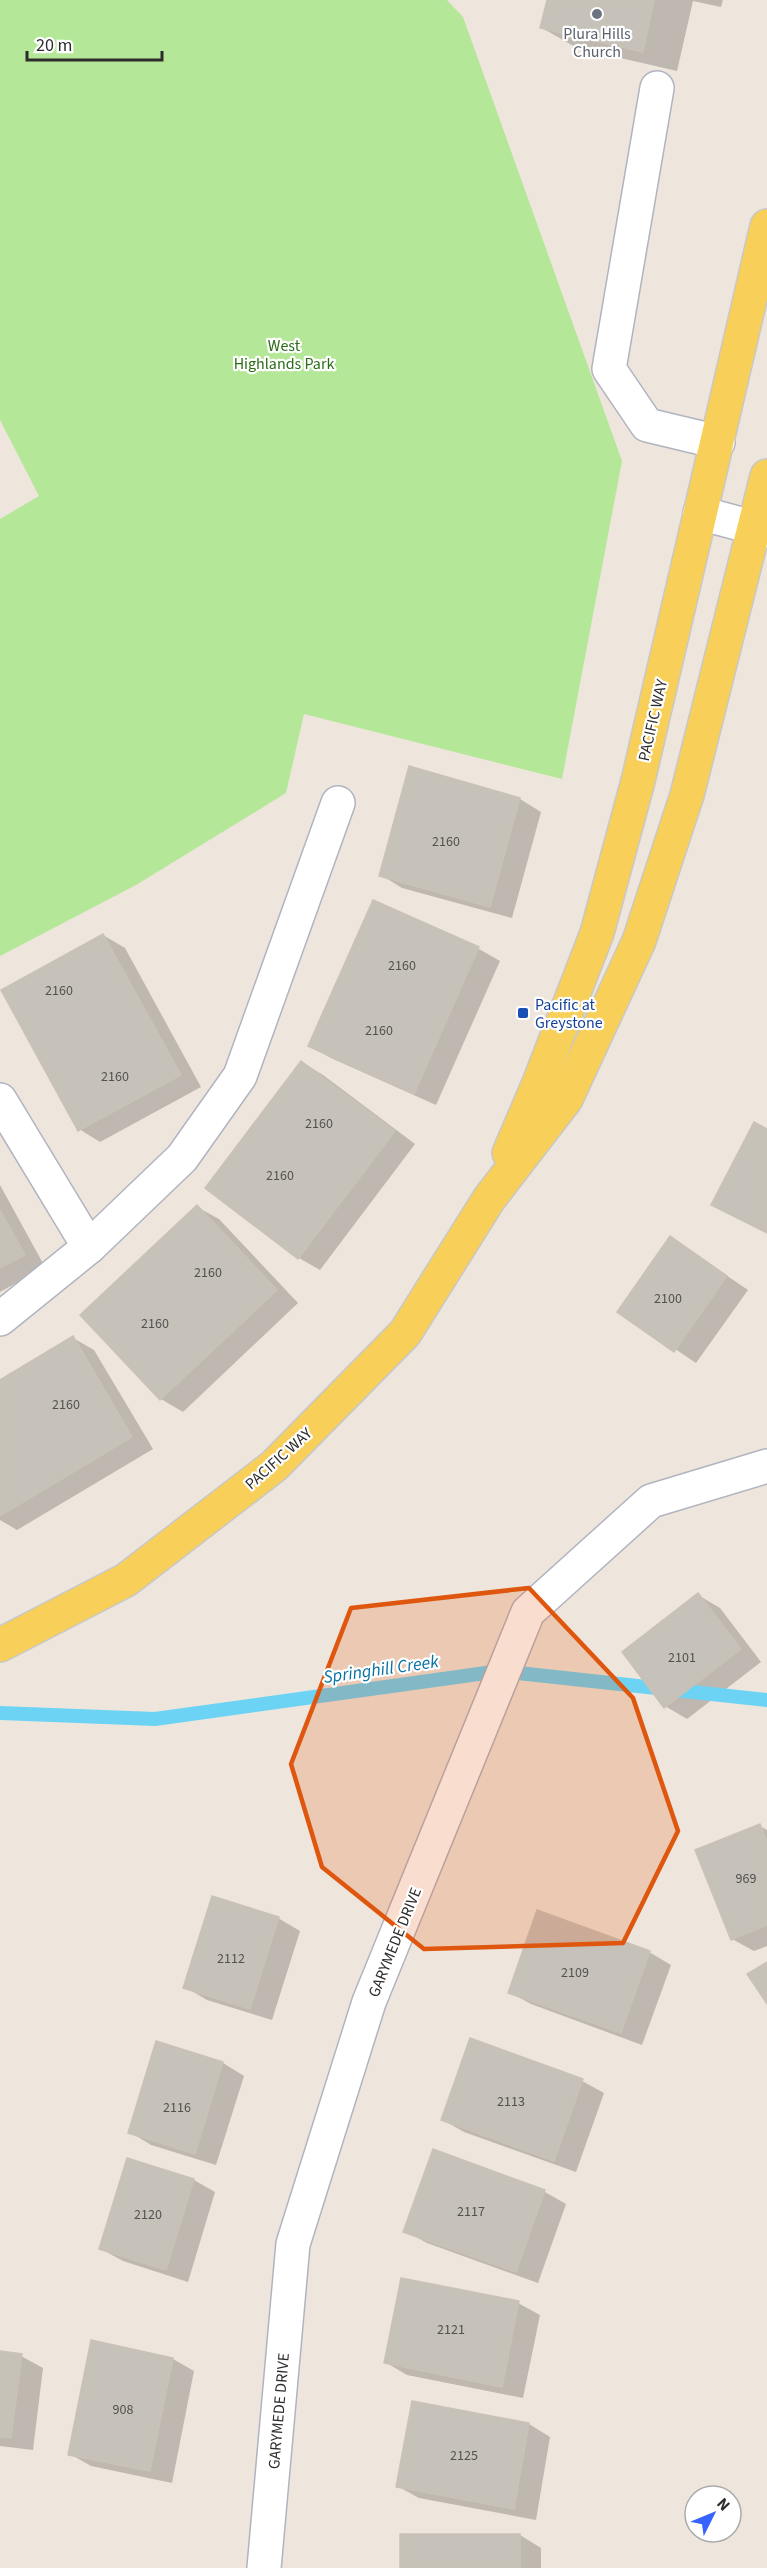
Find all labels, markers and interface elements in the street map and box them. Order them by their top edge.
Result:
marker: Plura Hills Church [590,7,604,21]
place label: Plura Hills Church [563,23,631,63]
scale bar [27,24,162,62]
text: 20 m [36,33,72,58]
park label: West Highlands Park [234,335,334,375]
street label: PACIFIC WAY [633,677,673,763]
house number: 2160 [432,832,460,852]
house number: 2160 [388,956,416,976]
house number: 2160 [45,981,73,1001]
place label: Pacific at Greystone [535,994,603,1034]
marker: Pacific at Greystone [516,1006,530,1020]
house number: 2160 [365,1021,393,1041]
house number: 2160 [101,1067,129,1087]
house number: 2160 [305,1114,333,1134]
house number: 2160 [266,1166,294,1186]
house number: 2160 [194,1263,222,1283]
house number: 2100 [654,1289,682,1309]
house number: 2160 [141,1314,169,1334]
house number: 2160 [52,1395,80,1415]
street label: PACIFIC WAY [240,1422,317,1495]
house number: 2101 [668,1648,696,1668]
water label: Springhill Creek [322,1649,441,1690]
house number: 969 [736,1869,756,1889]
street label: GARYMEDE DRIVE [363,1884,427,2001]
house number: 2112 [217,1949,245,1969]
house number: 2109 [561,1963,589,1983]
house number: 2113 [497,2092,525,2112]
house number: 2116 [163,2098,191,2118]
house number: 2117 [457,2202,485,2222]
house number: 2120 [134,2205,162,2225]
house number: 2121 [437,2320,465,2340]
street label: GARYMEDE DRIVE [263,2352,295,2470]
house number: 908 [113,2400,133,2420]
house number: 2125 [450,2446,478,2466]
north arrow [683,2484,743,2544]
text: N [712,2493,735,2516]

